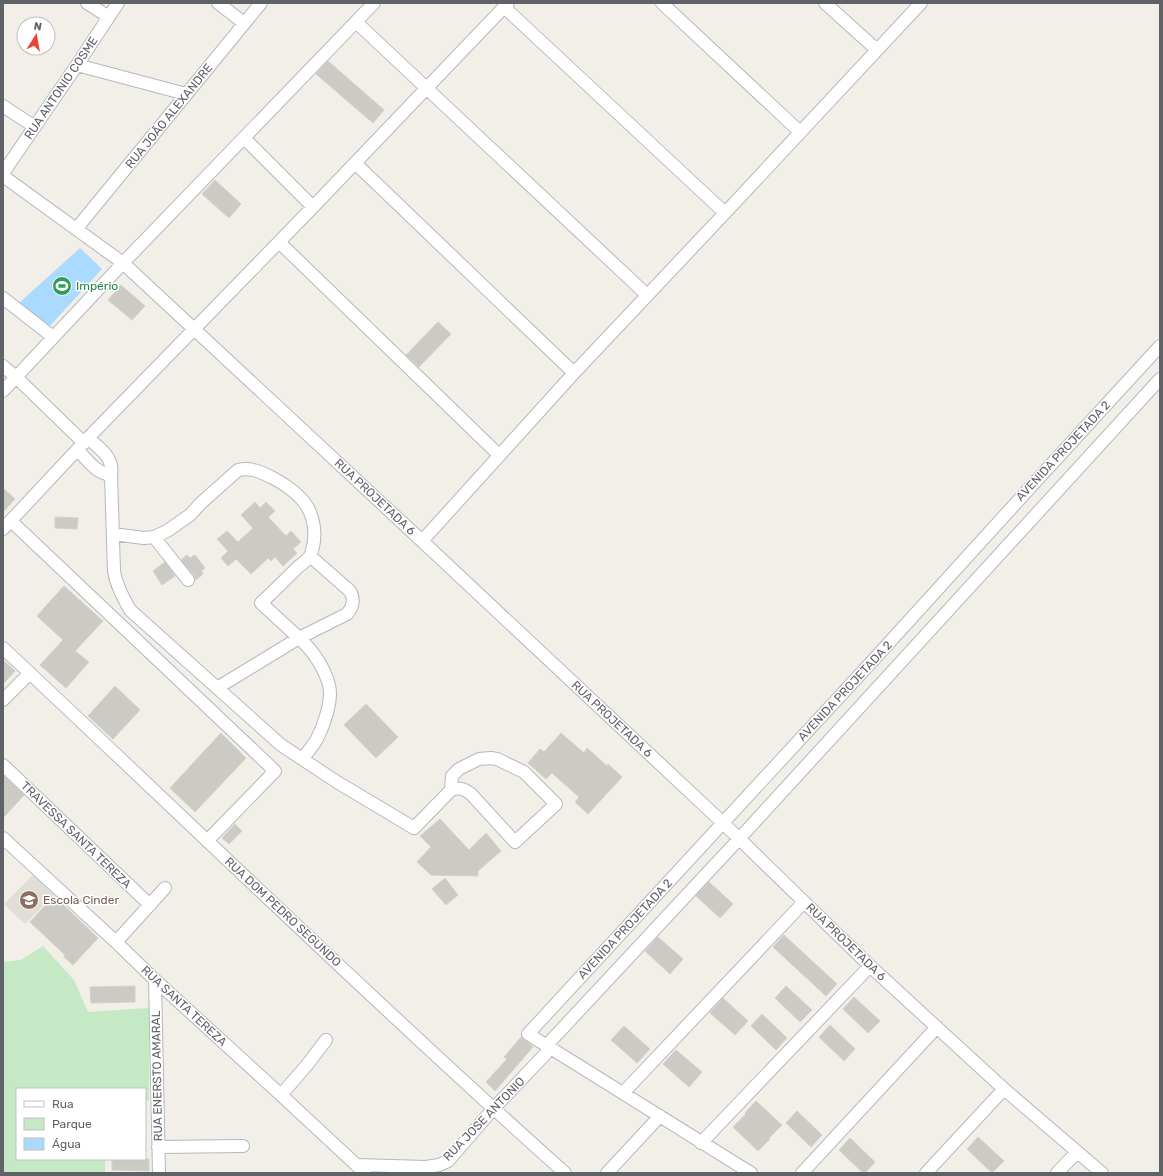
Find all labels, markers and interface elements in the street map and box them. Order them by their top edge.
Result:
north arrow [16,16,56,56]
text: N [33,20,43,34]
street label: RUA ANTONIO COSME [21,34,101,142]
street label: RUA JOÃO ALEXANDRE [123,61,215,171]
sports icon: Império [51,275,73,297]
place label: Império [76,279,118,293]
street label: AVENIDA PROJETADA 2 [1013,398,1113,504]
street label: RUA PROJETADA 6 [332,456,418,538]
street label: AVENIDA PROJETADA 2 [795,638,895,744]
street label: RUA PROJETADA 6 [569,678,655,760]
street label: TRAVESSA SANTA TEREZA [18,779,134,891]
street label: RUA DOM PEDRO SEGUNDO [222,854,344,970]
street label: AVENIDA PROJETADA 2 [575,876,675,982]
school or university icon: Escola Cinder [18,889,40,911]
place label: Escola Cinder [43,893,119,907]
street label: RUA PROJETADA 6 [803,900,889,984]
street label: RUA SANTA TEREZA [138,963,230,1049]
street label: RUA ENERSTO AMARAL [149,1010,165,1141]
street label: RUA JOSE ANTONIO [440,1074,528,1164]
legend [16,1088,146,1160]
text: Rua [52,1097,74,1111]
text: Parque [52,1117,92,1131]
text: Água [52,1137,81,1151]

